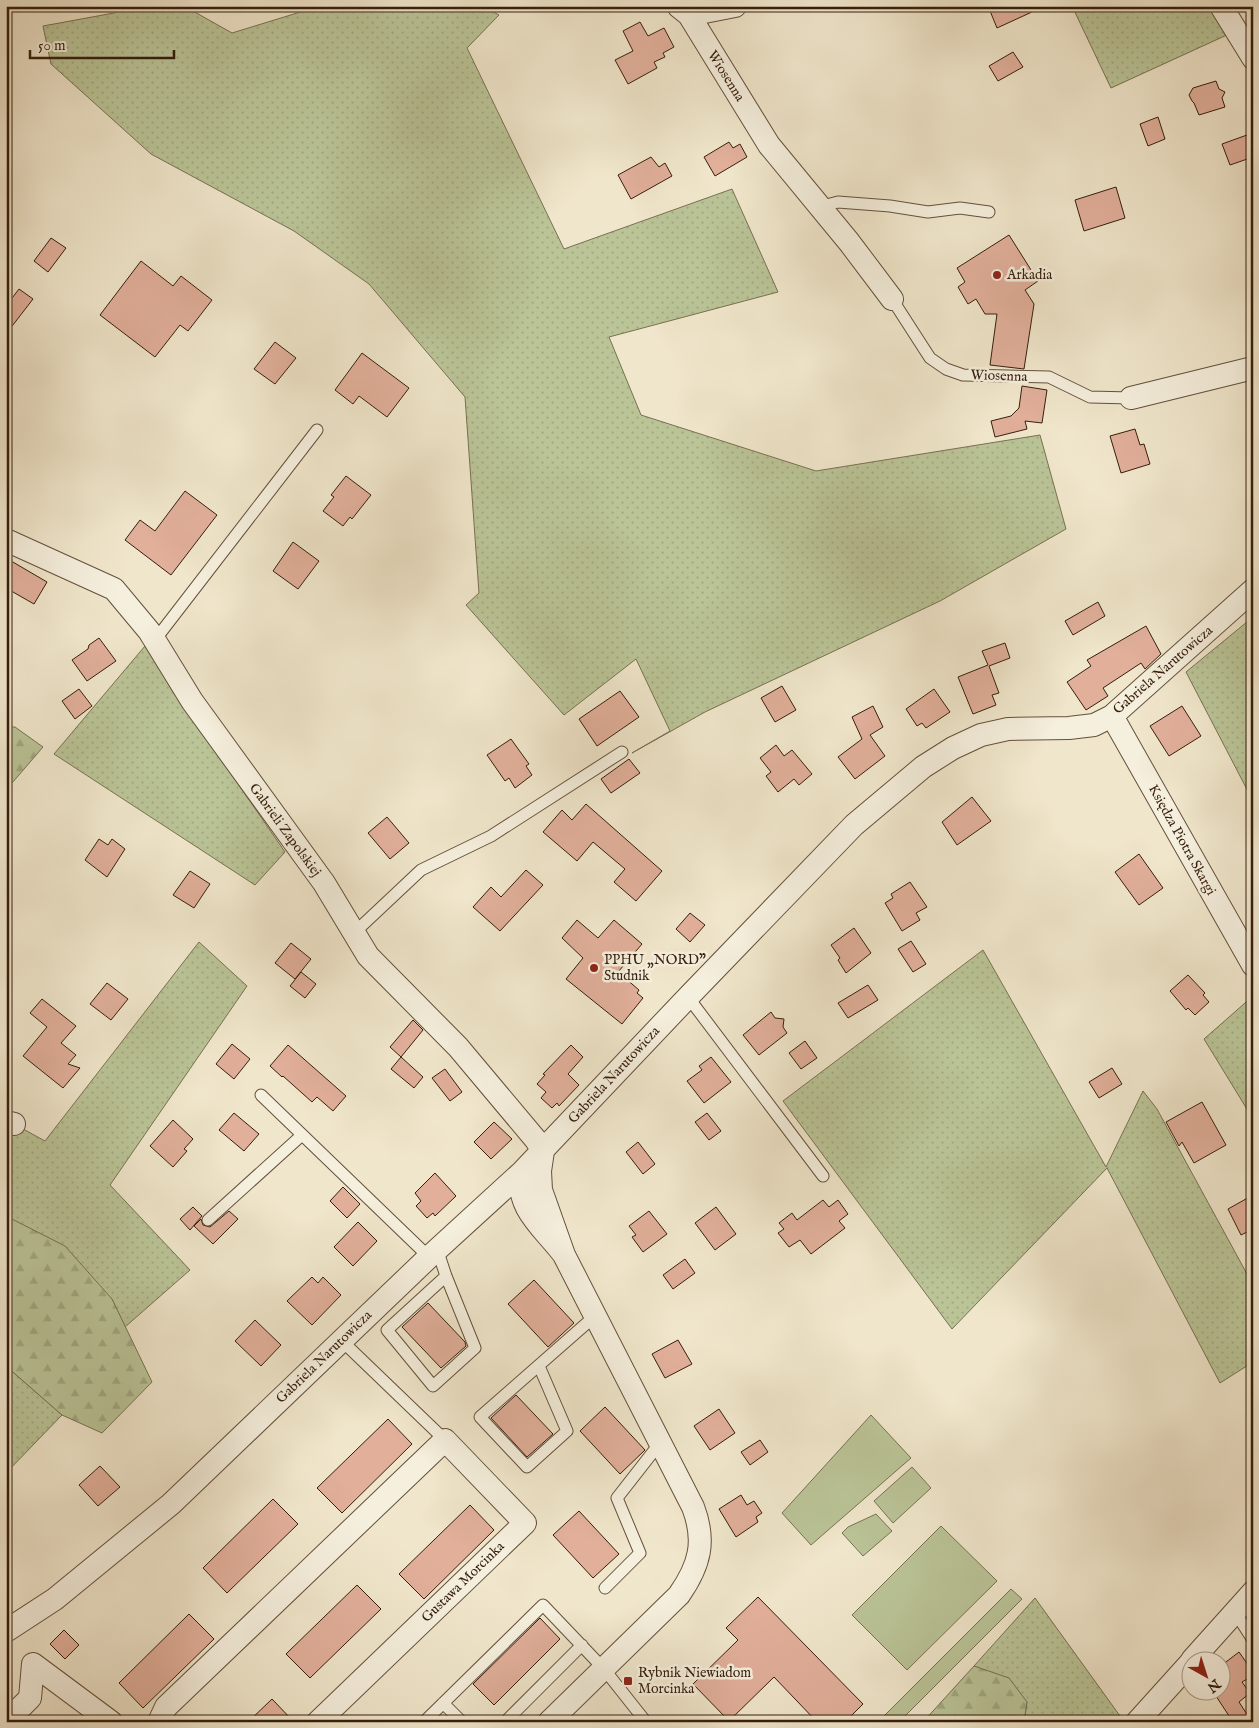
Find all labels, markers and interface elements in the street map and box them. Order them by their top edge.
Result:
scale bar [30,28,174,60]
text: 50 m [38,36,66,55]
street label: Wiosenna [703,47,749,106]
place label: Arkadia [1006,266,1053,284]
marker: Arkadia [991,269,1003,281]
street label: Wiosenna [970,366,1029,386]
street label: Gabriela Narutowicza [1109,621,1217,718]
street label: Gabrieli Zapolskiej [245,780,325,880]
street label: Księdza Piotra Skargi [1144,782,1220,899]
place label: PPHU „NORD” Studnik [604,951,706,985]
marker: PPHU „NORD” Studnik [588,962,600,974]
street label: Gabriela Narutowicza [564,1022,664,1127]
street label: Gabriela Narutowicza [272,1306,376,1407]
street label: Gustawa Morcinka [418,1537,509,1626]
north arrow [1182,1650,1232,1700]
place label: Rybnik Niewiadom Morcinka [638,1664,751,1698]
text: N [1203,1674,1225,1696]
marker: Rybnik Niewiadom Morcinka [622,1675,634,1687]

